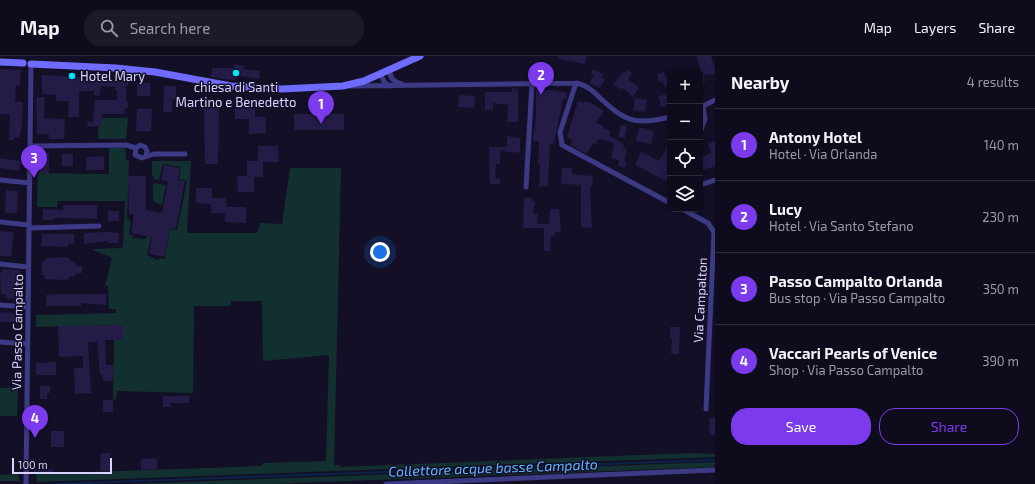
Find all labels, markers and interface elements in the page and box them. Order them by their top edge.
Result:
search box [84,10,364,46]
text: Map [20,16,60,39]
icon: search [98,17,120,39]
text: Search here [130,19,210,37]
text: Map [864,19,892,36]
text: Layers [914,19,956,36]
text: Share [978,19,1015,36]
pin: 2 [528,62,554,95]
place label: Hotel Mary [80,68,145,84]
marker: chiesa di Santi Martino e Benedetto [231,68,241,78]
map controls [667,68,703,212]
button: + [667,68,703,104]
marker: Hotel Mary [67,71,77,81]
text: Nearby [731,72,789,92]
text: 4 results [967,74,1019,90]
place label: chiesa di Santi Martino e Benedetto [176,79,296,110]
pin: 1 [308,91,334,124]
button: − [667,104,703,140]
text: Antony Hotel [769,128,862,146]
text: 1 [741,137,747,153]
text: 140 m [984,137,1019,153]
button: locate [667,140,703,176]
pin: 3 [21,145,47,178]
text: Hotel · Via Orlanda [769,146,877,162]
button: layers [667,176,703,212]
text: Lucy [769,200,802,218]
text: 2 [740,209,748,225]
text: 230 m [982,209,1019,225]
text: Hotel · Via Santo Stefano [769,218,914,234]
your location [370,242,390,262]
street label: Via Campalton [690,257,710,343]
text: Passo Campalto Orlanda [769,272,943,290]
street label: Via Passo Campalto [8,274,26,390]
text: 3 [740,281,748,297]
text: 350 m [983,281,1019,297]
text: Bus stop · Via Passo Campalto [769,290,945,306]
text: Vaccari Pearls of Venice [769,344,937,362]
text: 4 [740,353,748,369]
text: 390 m [982,353,1019,369]
text: Shop · Via Passo Campalto [769,362,923,378]
pin: 4 [22,405,48,438]
button: Save [731,408,871,445]
button: Share [879,408,1019,445]
water label: Collettore acque basse Campalto [388,455,598,480]
scale bar [12,456,112,475]
text: 100 m [18,458,48,471]

